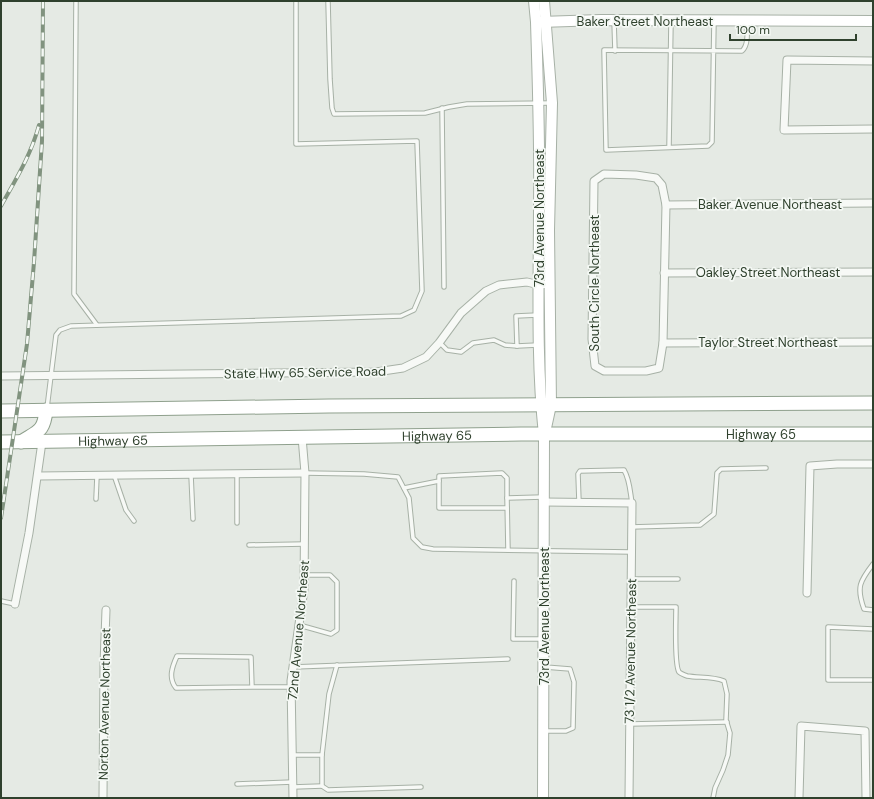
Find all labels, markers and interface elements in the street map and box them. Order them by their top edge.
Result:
street label: Baker Street Northeast [577,13,713,30]
scale bar [730,16,856,42]
text: 100 m [736,22,770,38]
street label: 73rd Avenue Northeast [531,149,548,287]
street label: Baker Avenue Northeast [698,196,842,213]
street label: South Circle Northeast [586,215,603,351]
street label: Oakley Street Northeast [696,264,840,281]
street label: Taylor Street Northeast [698,334,838,351]
street label: State Hwy 65 Service Road [224,363,386,382]
street label: Highway 65 [726,426,796,443]
street label: Highway 65 [402,427,472,445]
street label: Highway 65 [78,432,148,450]
street label: 73rd Avenue Northeast [536,547,553,685]
street label: 72nd Avenue Northeast [284,559,313,701]
street label: 73 1/2 Avenue Northeast [621,578,640,724]
street label: Norton Avenue Northeast [95,628,114,780]

